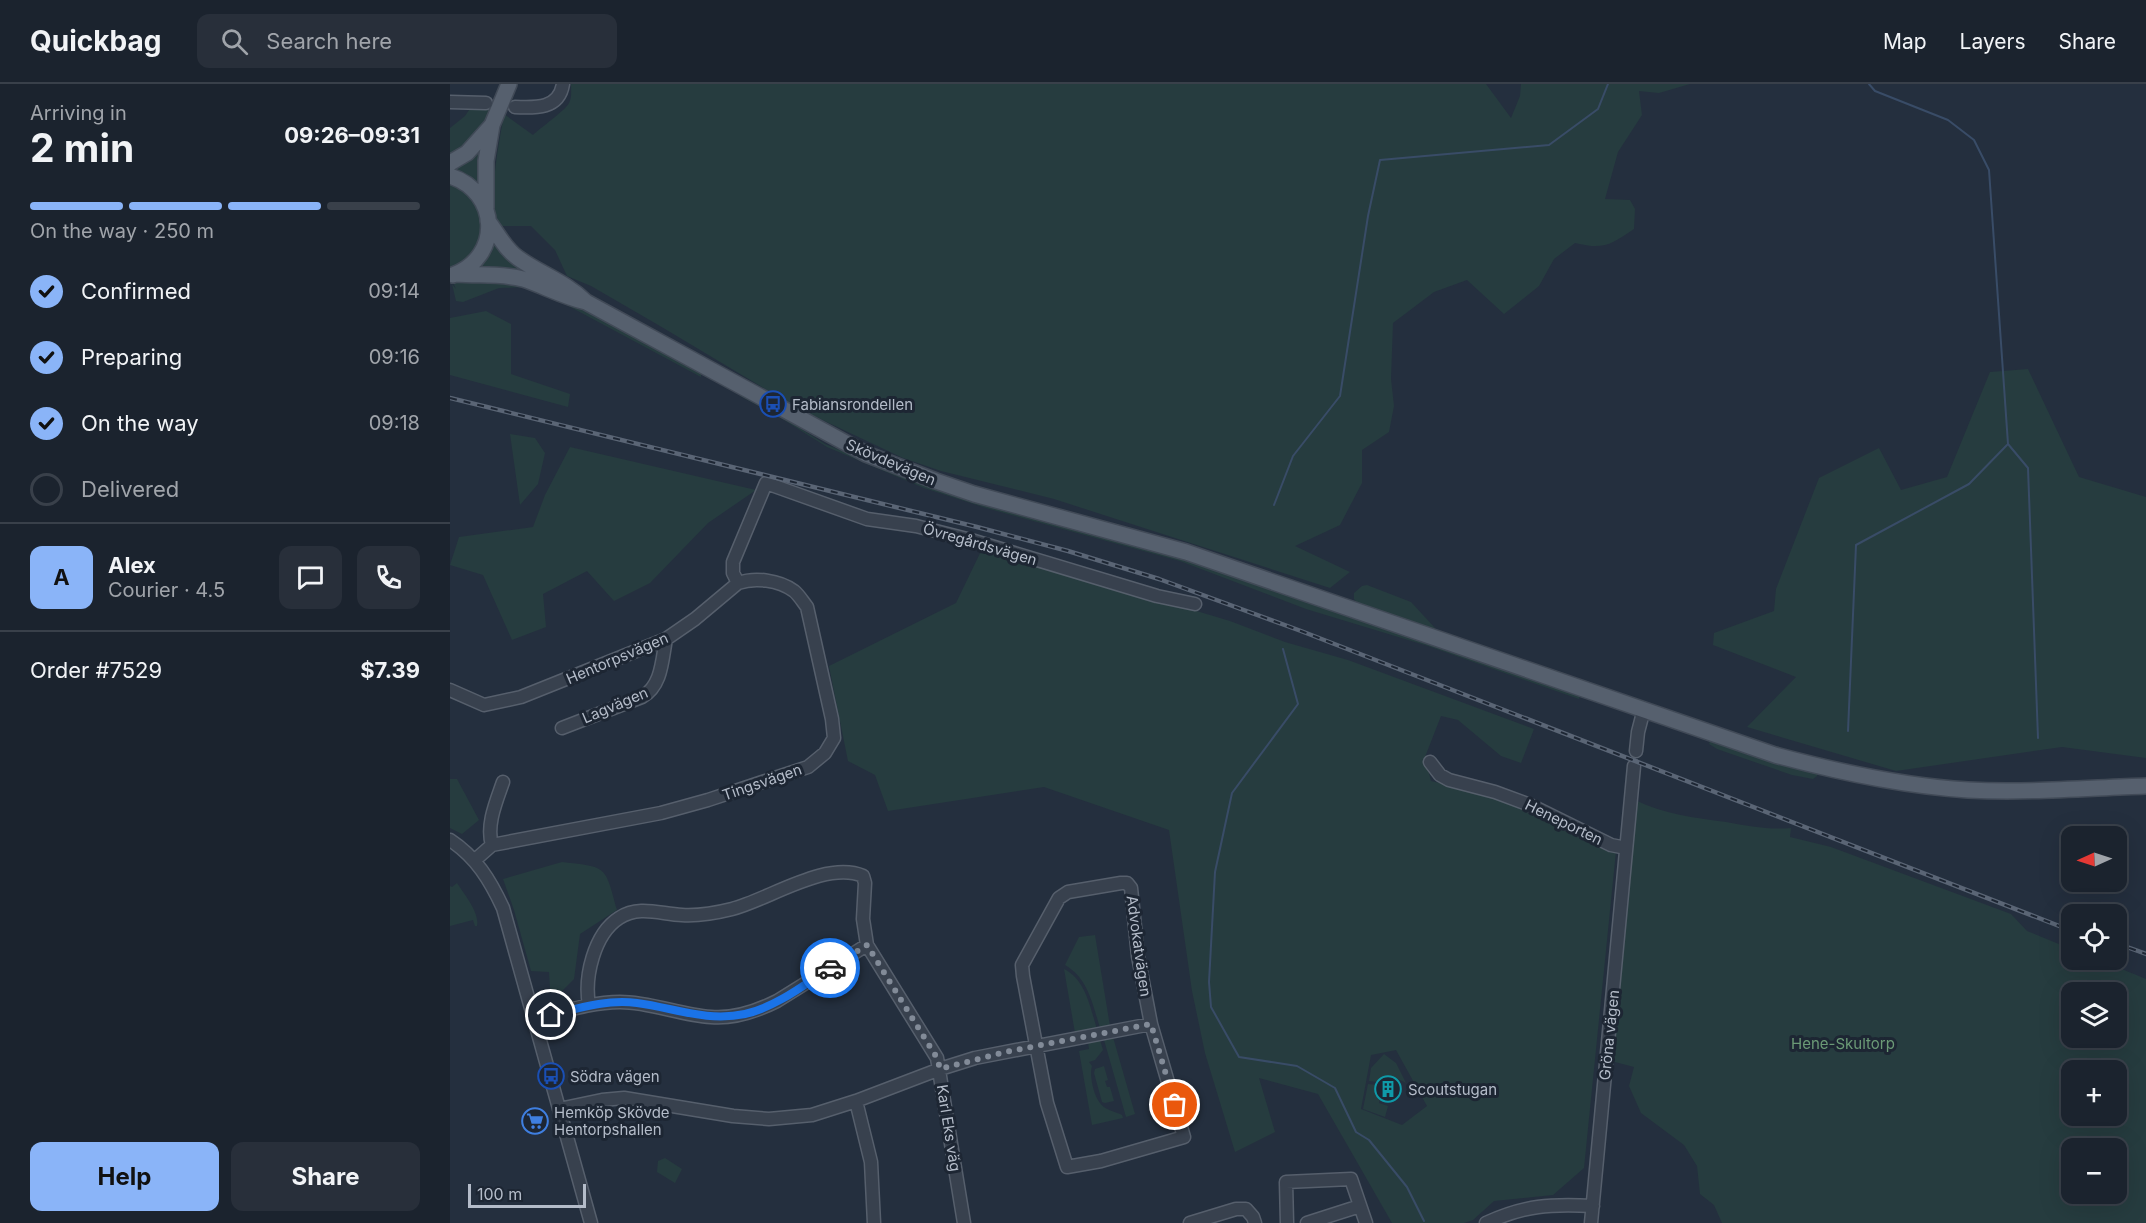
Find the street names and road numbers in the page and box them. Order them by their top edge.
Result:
street label: Skövdevägen [843,435,939,489]
street label: Övregårdsvägen [921,519,1039,569]
street label: Hentorpsvägen [563,628,671,688]
street label: Lagvägen [579,683,651,727]
street label: Tingsvägen [720,760,804,804]
street label: Heneporten [1522,795,1606,849]
street label: Advokatvägen [1122,894,1156,998]
street label: Gröna vägen [1595,989,1623,1081]
street label: Karl Eks väg [933,1083,965,1173]

